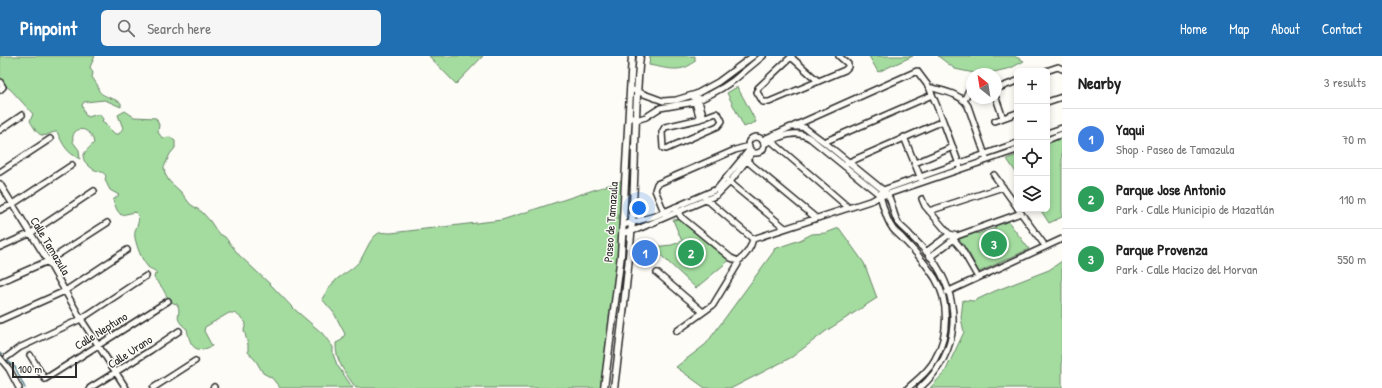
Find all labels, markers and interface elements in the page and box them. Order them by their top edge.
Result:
search box [101,10,381,46]
text: Pinpoint [20,15,77,41]
icon: search [115,17,137,39]
text: Search here [147,18,211,39]
text: Home [1180,19,1207,38]
text: Map [1229,19,1249,38]
text: About [1271,19,1300,38]
text: Contact [1322,19,1362,38]
north arrow [966,68,1002,104]
map controls [1014,68,1050,212]
button: + [1014,68,1050,104]
text: Nearby [1078,71,1121,94]
text: 3 results [1324,73,1366,91]
button: − [1014,104,1050,140]
text: Yaqui [1116,119,1145,140]
text: 1 [1089,130,1093,148]
text: 70 m [1342,130,1366,148]
button: locate [1014,140,1050,176]
text: Shop · Paseo de Tamazula [1116,140,1234,158]
button: layers [1014,176,1050,212]
text: Parque Jose Antonio [1116,179,1226,200]
street label: Paseo de Tamazula [599,181,622,263]
text: 2 [1088,190,1094,208]
text: 110 m [1339,190,1366,208]
your location [629,198,649,218]
text: Park · Calle Municipio de Mazatlán [1116,200,1274,218]
street label: Calle Tamazula [26,214,75,278]
pin: 3 [981,229,1007,259]
pin: 1 [632,238,658,268]
pin: 2 [678,238,704,268]
text: Parque Provenza [1116,239,1207,260]
text: 3 [1088,250,1094,268]
text: 550 m [1337,250,1366,268]
text: Park · Calle Macizo del Morvan [1116,260,1258,278]
street label: Calle Neptuno [71,308,131,354]
street label: Calle Urano [104,331,156,372]
scale bar [12,360,77,379]
text: 100 m [18,362,42,376]

